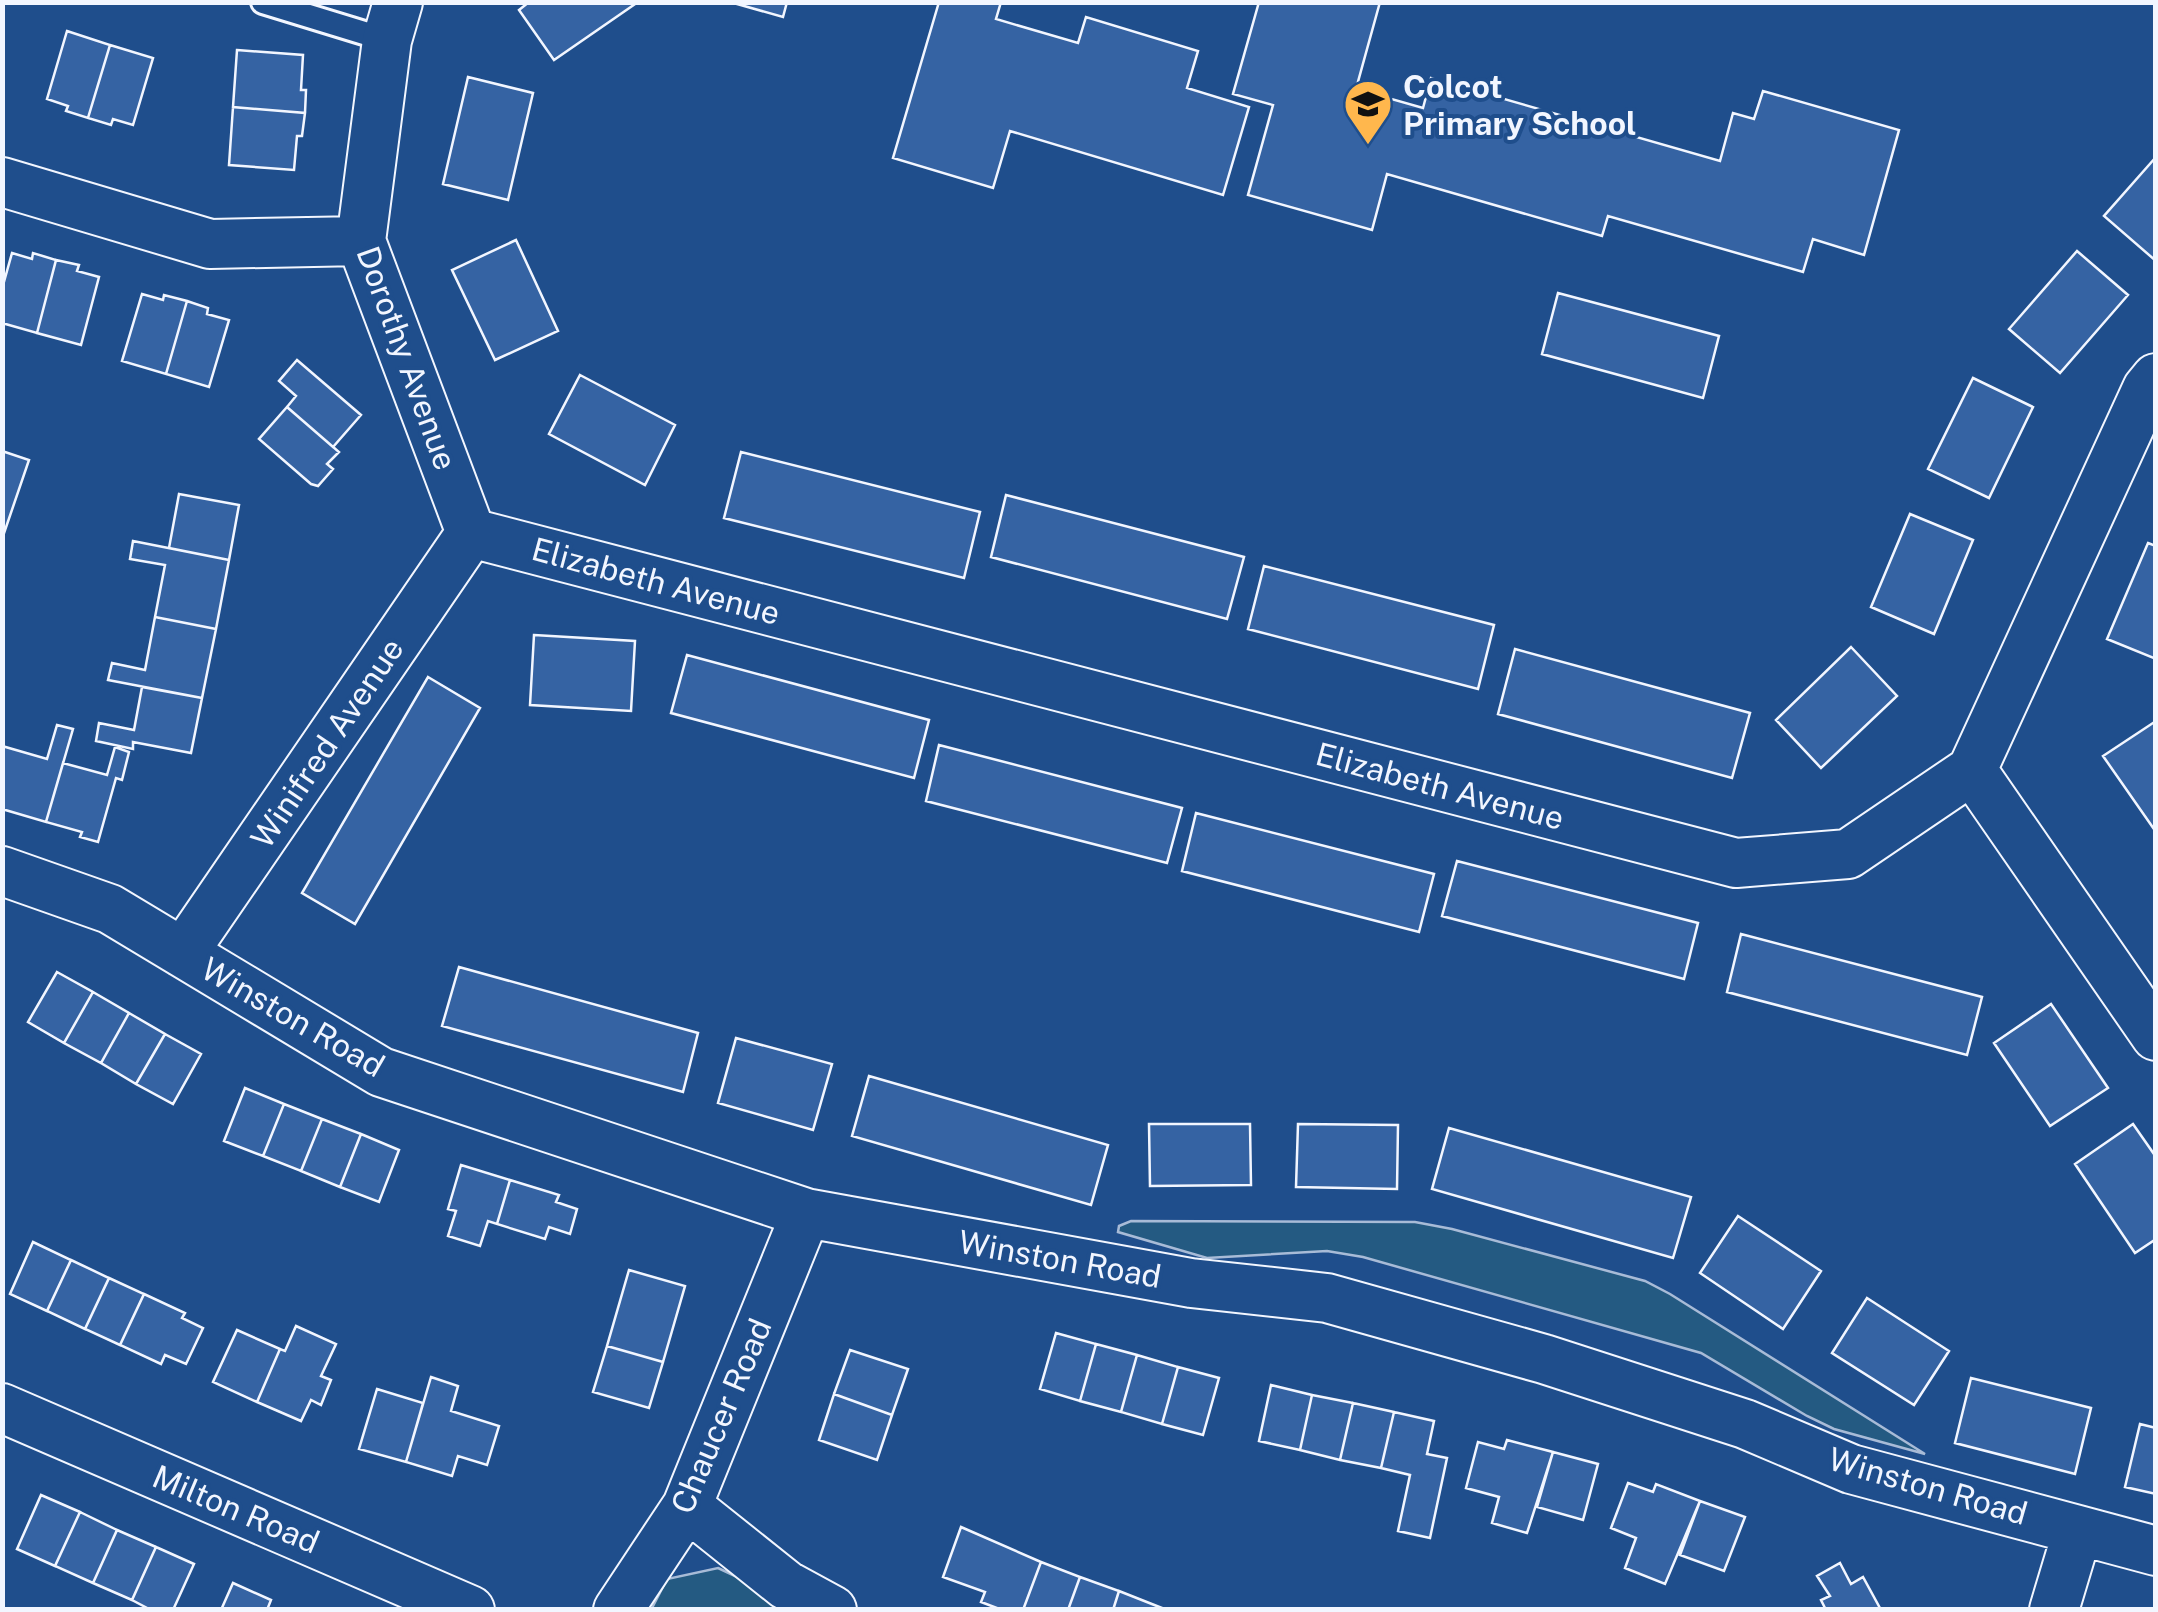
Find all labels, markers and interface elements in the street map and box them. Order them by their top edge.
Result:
place label: Colcot Primary School [1403,68,1637,142]
school or university icon: Colcot Primary School [1342,78,1394,146]
street label: Dorothy Avenue [349,241,465,475]
street label: Elizabeth Avenue [528,530,784,632]
street label: Winifred Avenue [243,631,411,855]
street label: Elizabeth Avenue [1312,735,1568,837]
street label: Winston Road [195,950,391,1084]
street label: Winston Road [956,1223,1164,1295]
street label: Chaucer Road [663,1313,779,1519]
street label: Winston Road [1824,1440,2032,1532]
street label: Milton Road [147,1457,325,1561]

